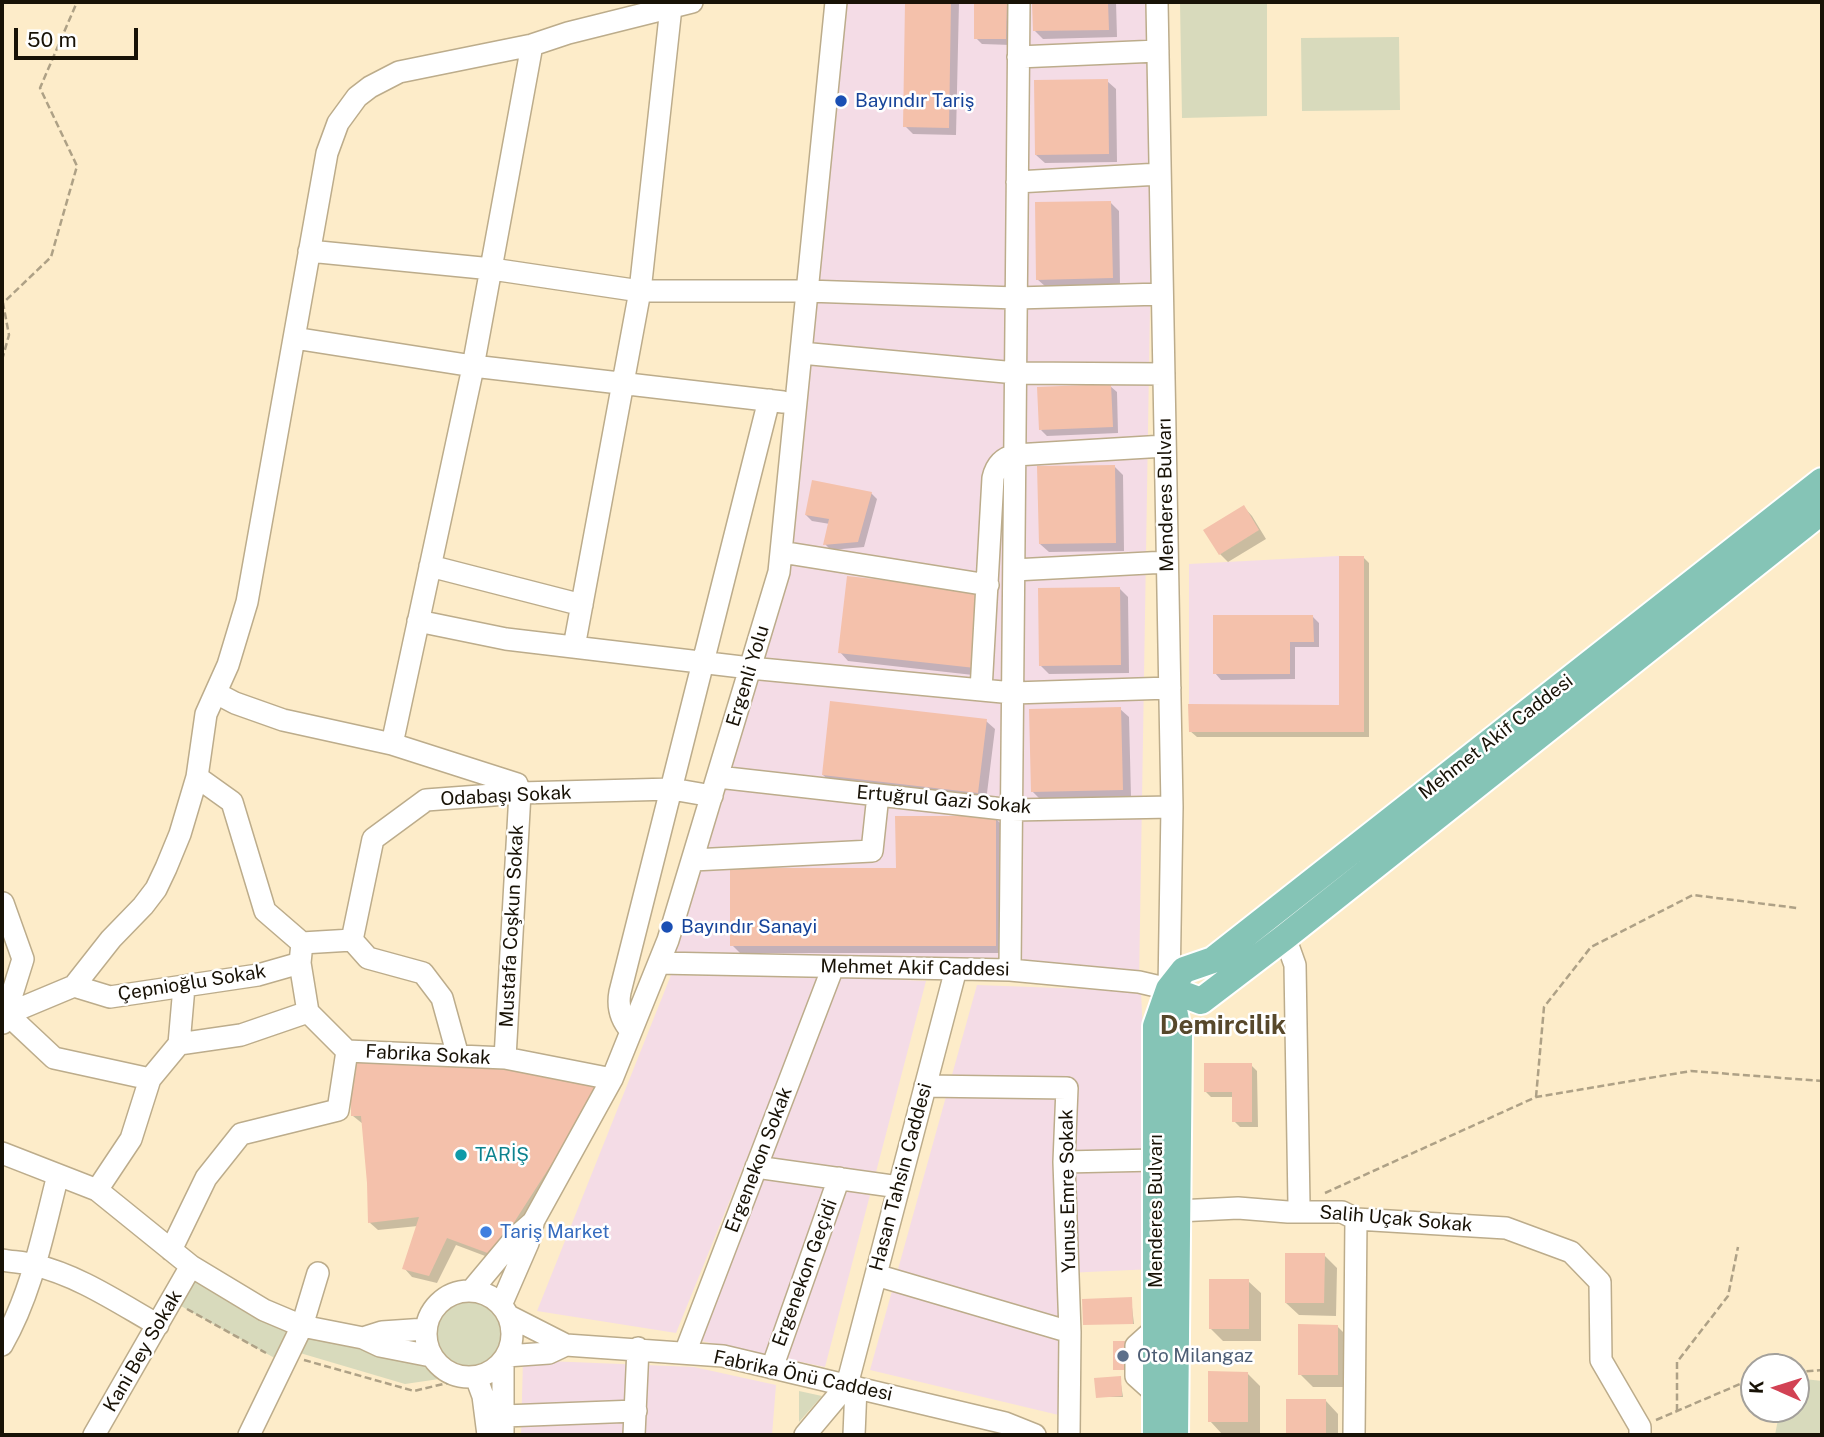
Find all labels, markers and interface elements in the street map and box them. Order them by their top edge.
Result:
scale bar [18,14,142,58]
text: 50 m [27,27,77,52]
place label: Bayındır Tariş [855,90,974,112]
marker: Bayındır Tariş [833,93,849,109]
street label: Menderes Bulvarı [1153,418,1179,572]
street label: Ergenli Yolu [722,623,774,729]
street label: Mehmet Akif Caddesi [1414,670,1578,804]
street label: Odabaşı Sokak [440,781,572,811]
street label: Ertuğrul Gazi Sokak [856,781,1032,819]
street label: Mustafa Coşkun Sokak [495,824,529,1028]
place label: Bayındır Sanayi [681,916,817,938]
marker: Bayındır Sanayi [659,919,675,935]
street label: Mehmet Akif Caddesi [820,955,1010,981]
street label: Çepnioğlu Sokak [116,960,268,1006]
district label: Demircilik [1160,1010,1286,1042]
street label: Fabrika Sokak [365,1040,491,1070]
street label: Hasan Tahsin Caddesi [865,1081,937,1273]
street label: Ergenekon Sokak [721,1084,797,1236]
street label: Yunus Emre Sokak [1055,1109,1081,1273]
street label: Menderes Bulvarı [1145,1134,1167,1288]
place label: TARİŞ [475,1144,529,1166]
marker: TARİŞ [453,1147,469,1163]
street label: Ergenekon Geçidi [768,1196,842,1350]
street label: Salih Uçak Sokak [1319,1201,1473,1237]
place label: Tariş Market [500,1221,610,1243]
marker: Tariş Market [478,1224,494,1240]
street label: Kani Bey Sokak [99,1286,187,1416]
place label: Oto Milangaz [1137,1345,1253,1367]
street label: Fabrika Önü Caddesi [711,1346,895,1406]
marker: Oto Milangaz [1115,1348,1131,1364]
north arrow [1740,1353,1810,1423]
text: K [1745,1380,1767,1394]

